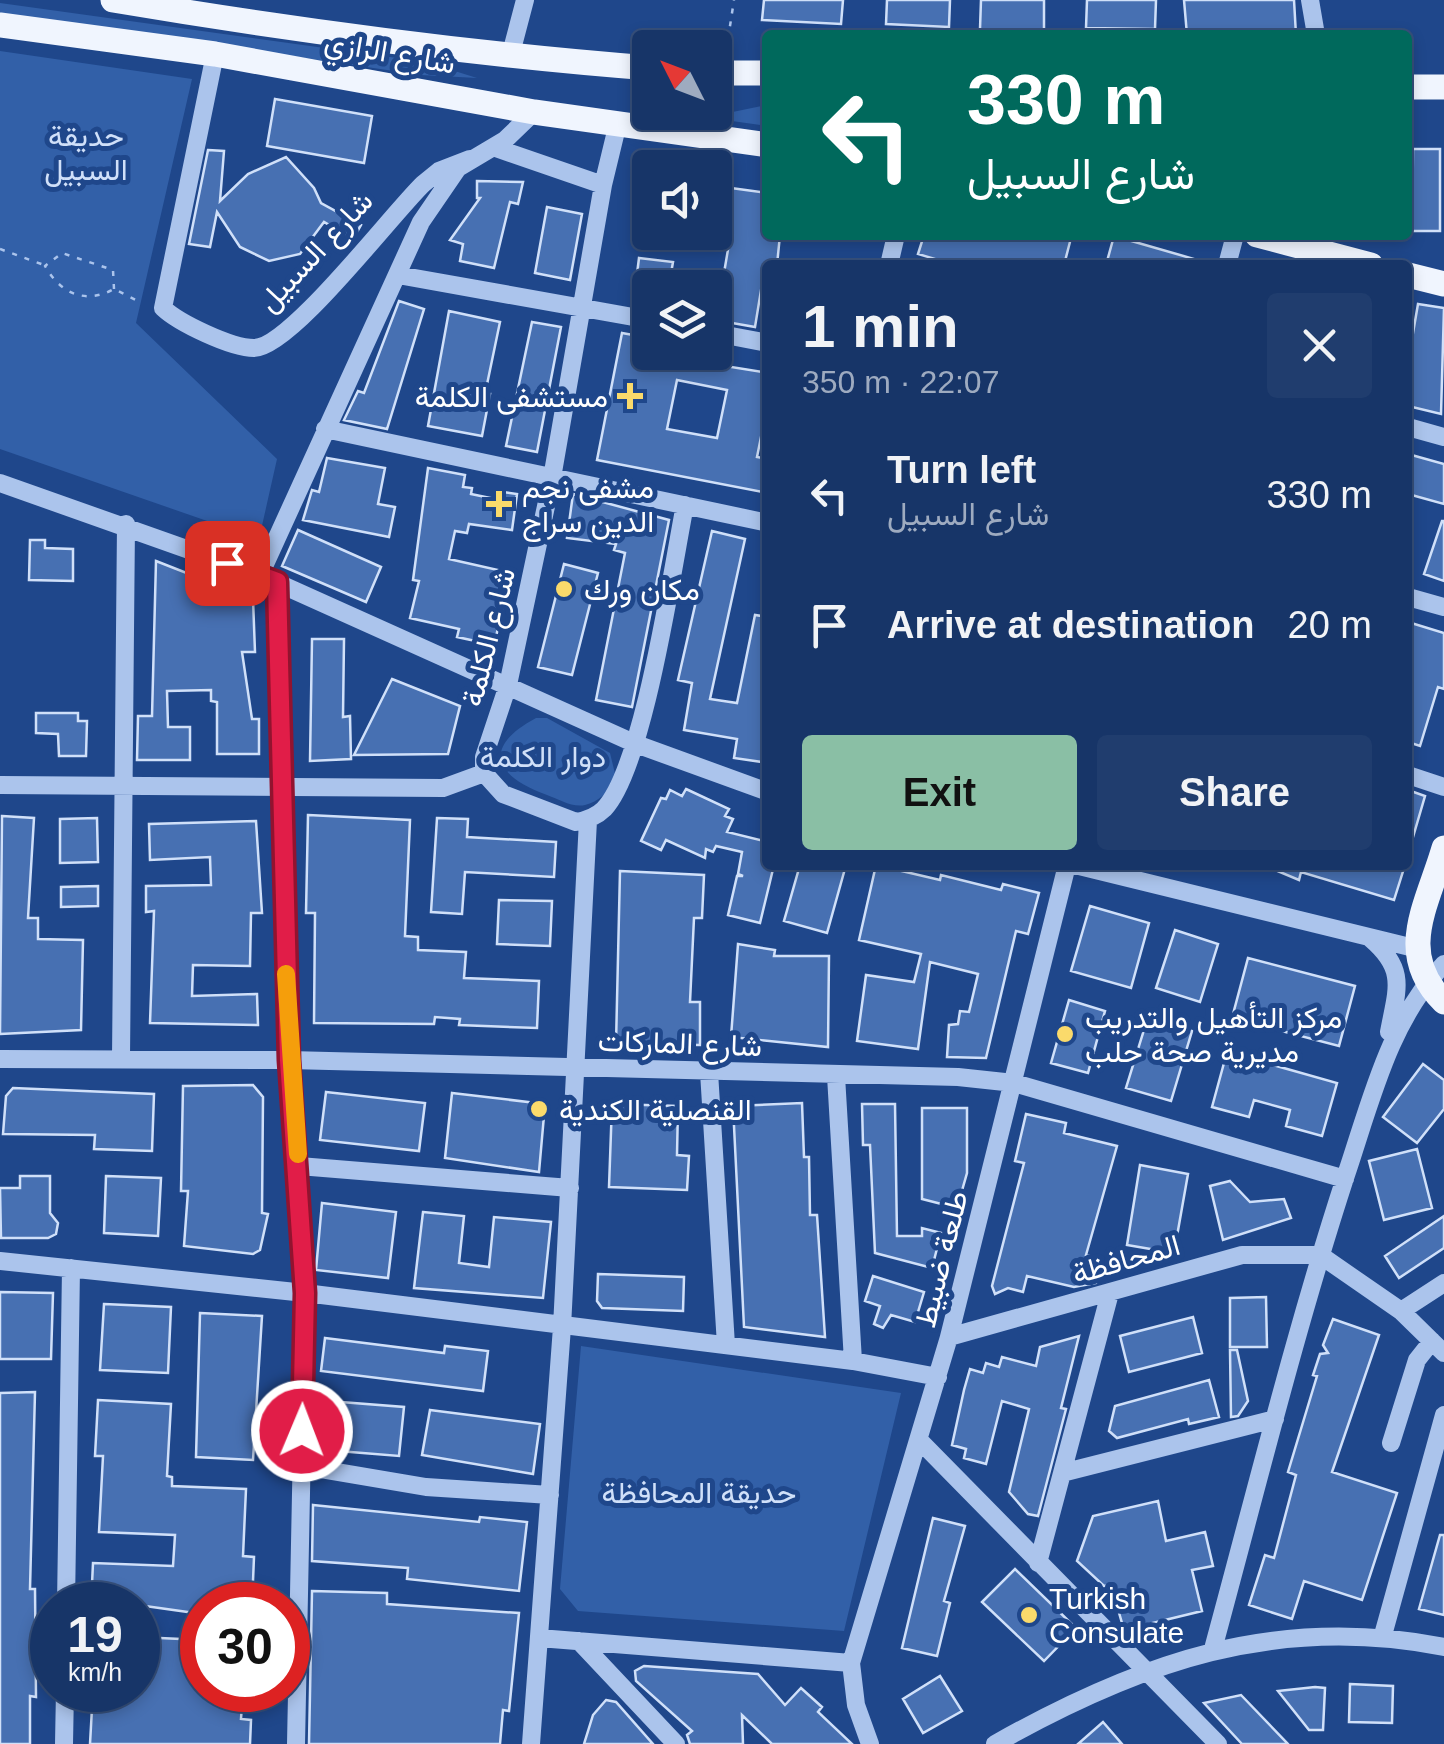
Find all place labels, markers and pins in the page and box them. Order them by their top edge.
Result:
place label: مستشفى الكلمة [415,380,608,415]
marker: مستشفى الكلمة [617,383,643,409]
place label: مشفى نجم الدين سراج [522,471,654,542]
marker: مشفى نجم الدين سراج [486,491,512,517]
pin [185,521,270,606]
place label: مكان ورك [584,573,700,608]
marker: مكان ورك [553,578,575,600]
place label: مركز التأهيل والتدريب مديرية صحة حلب [1085,1001,1342,1070]
marker: مركز التأهيل والتدريب مديرية صحة حلب [1054,1023,1076,1045]
place label: القنصلية الكندية [559,1093,752,1127]
marker: القنصلية الكندية [528,1098,550,1120]
place label: Turkish Consulate [1049,1582,1184,1649]
marker: Turkish Consulate [1018,1604,1040,1626]

